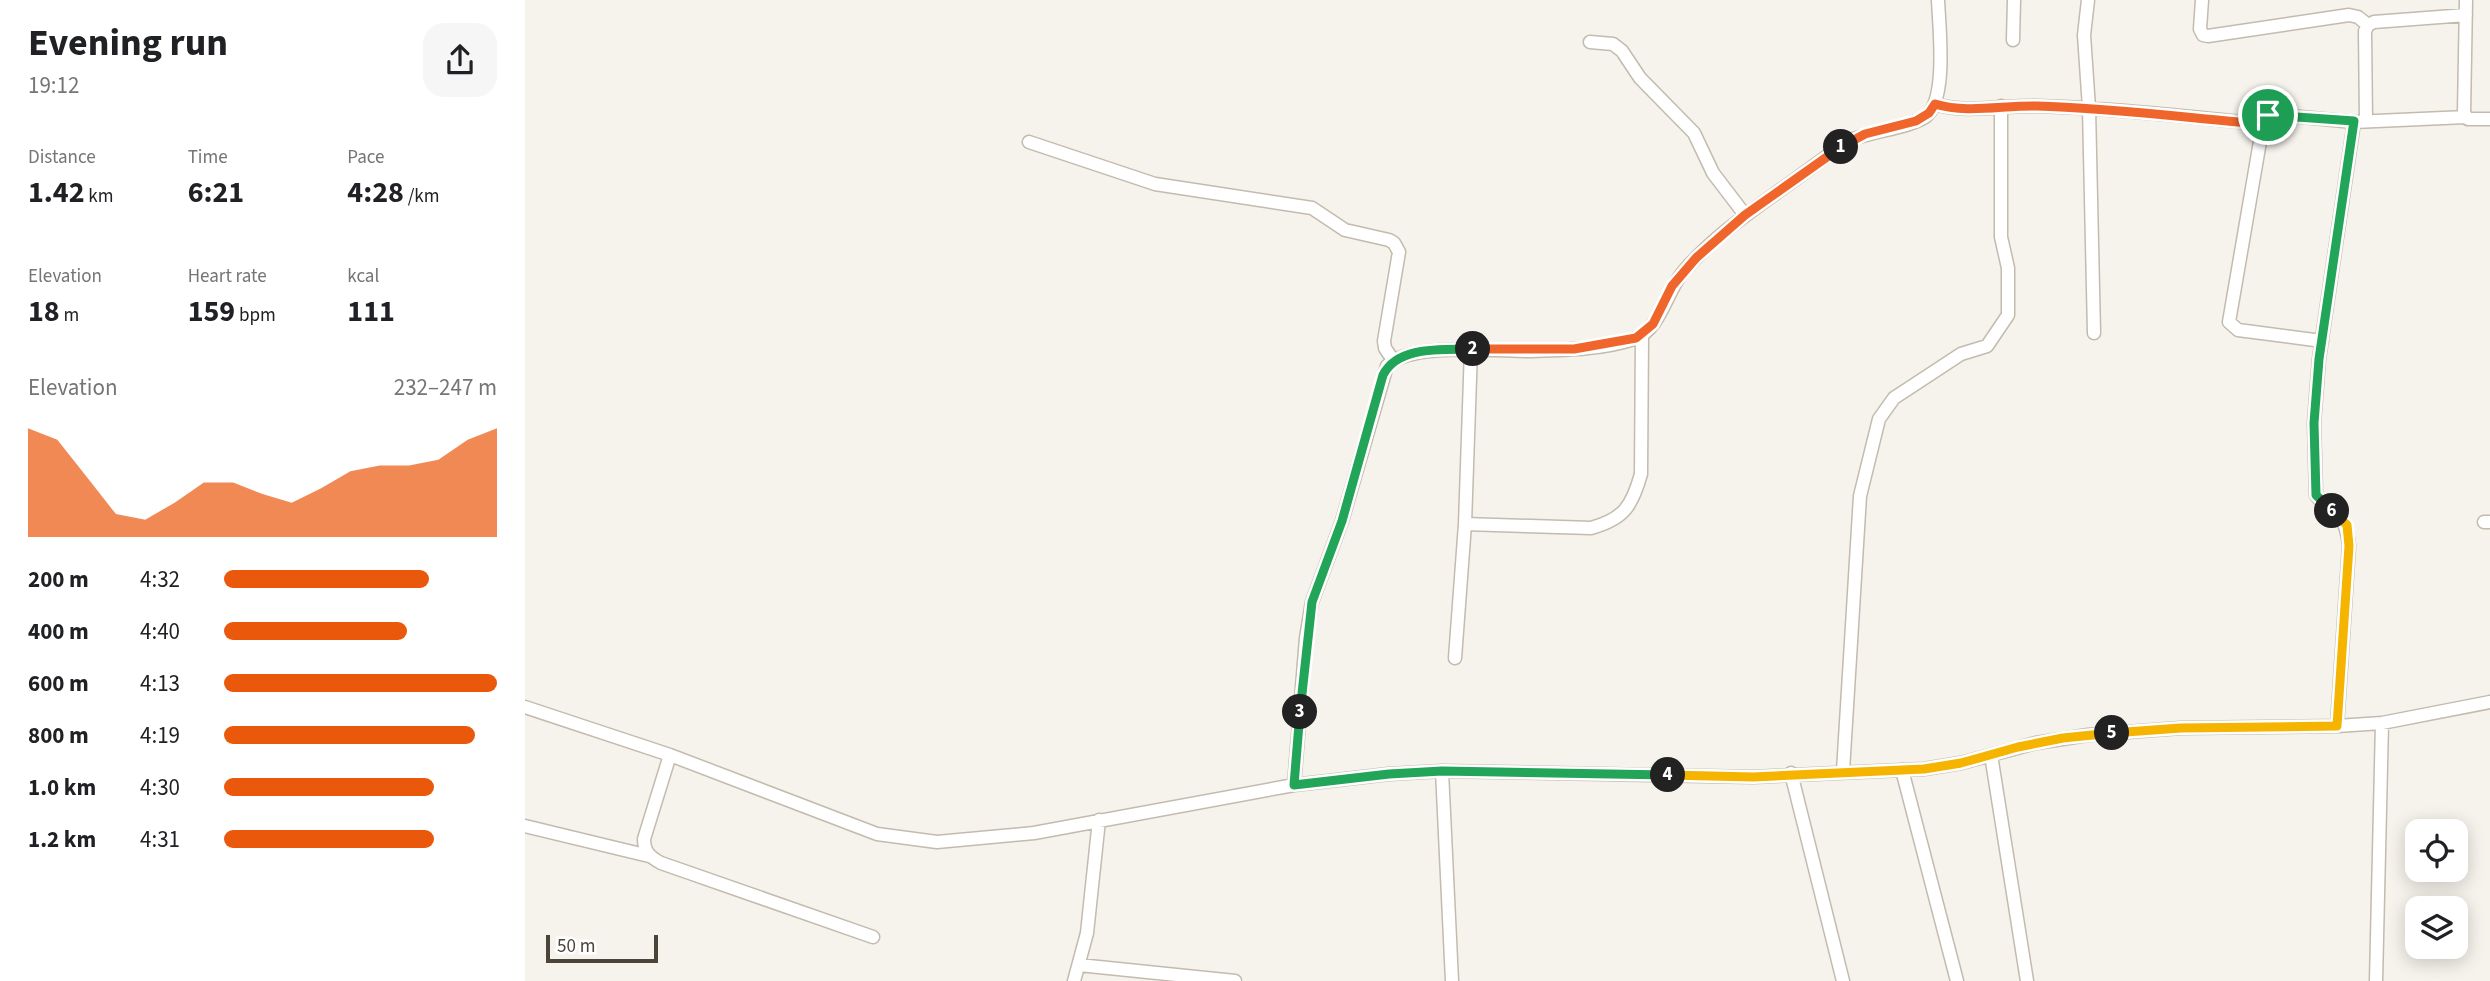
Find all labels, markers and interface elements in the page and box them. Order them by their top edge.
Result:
text: Evening run [28,16,228,70]
button: share [423,23,497,97]
text: 19:12 [28,69,79,102]
pin [2238,85,2298,145]
icon: arrive [2249,96,2287,134]
pin: 1 [1823,130,1859,164]
text: 1 [1835,133,1846,160]
text: Distance [28,144,96,171]
text: Time [188,144,228,171]
text: Pace [347,144,385,171]
text: 1.42 [28,171,85,214]
text: 6:21 [188,171,244,214]
text: 4:28 [347,171,404,214]
text: km [85,183,114,210]
text: /km [404,183,439,210]
text: Elevation [28,263,102,290]
text: Heart rate [188,263,267,290]
text: kcal [347,263,379,290]
text: 18 [28,290,60,333]
text: 159 [188,290,235,333]
text: 111 [347,290,395,333]
text: m [60,302,79,329]
text: bpm [235,302,276,329]
pin: 2 [1455,332,1490,366]
text: 2 [1467,335,1478,362]
text: Elevation [28,371,118,404]
text: 232–247 m [394,371,497,404]
pin: 6 [2315,494,2350,528]
text: 6 [2326,497,2337,524]
text: 200 m [28,563,89,596]
text: 4:32 [140,563,180,596]
text: 400 m [28,615,89,648]
text: 4:40 [140,615,180,648]
text: 600 m [28,667,89,700]
text: 4:13 [140,667,180,700]
pin: 3 [1283,694,1317,730]
text: 3 [1294,698,1305,725]
pin: 5 [2095,716,2129,750]
text: 800 m [28,719,89,752]
text: 4:19 [140,719,180,752]
text: 5 [2106,719,2117,746]
pin: 4 [1651,758,1685,792]
text: 4 [1662,761,1673,788]
text: 1.0 km [28,771,96,804]
text: 4:30 [140,771,180,804]
map controls [2405,819,2468,959]
button: locate [2405,819,2468,882]
text: 1.2 km [28,823,96,856]
text: 4:31 [140,823,180,856]
button: layers [2405,896,2468,959]
scale bar [546,932,658,964]
text: 50 m [557,933,595,960]

